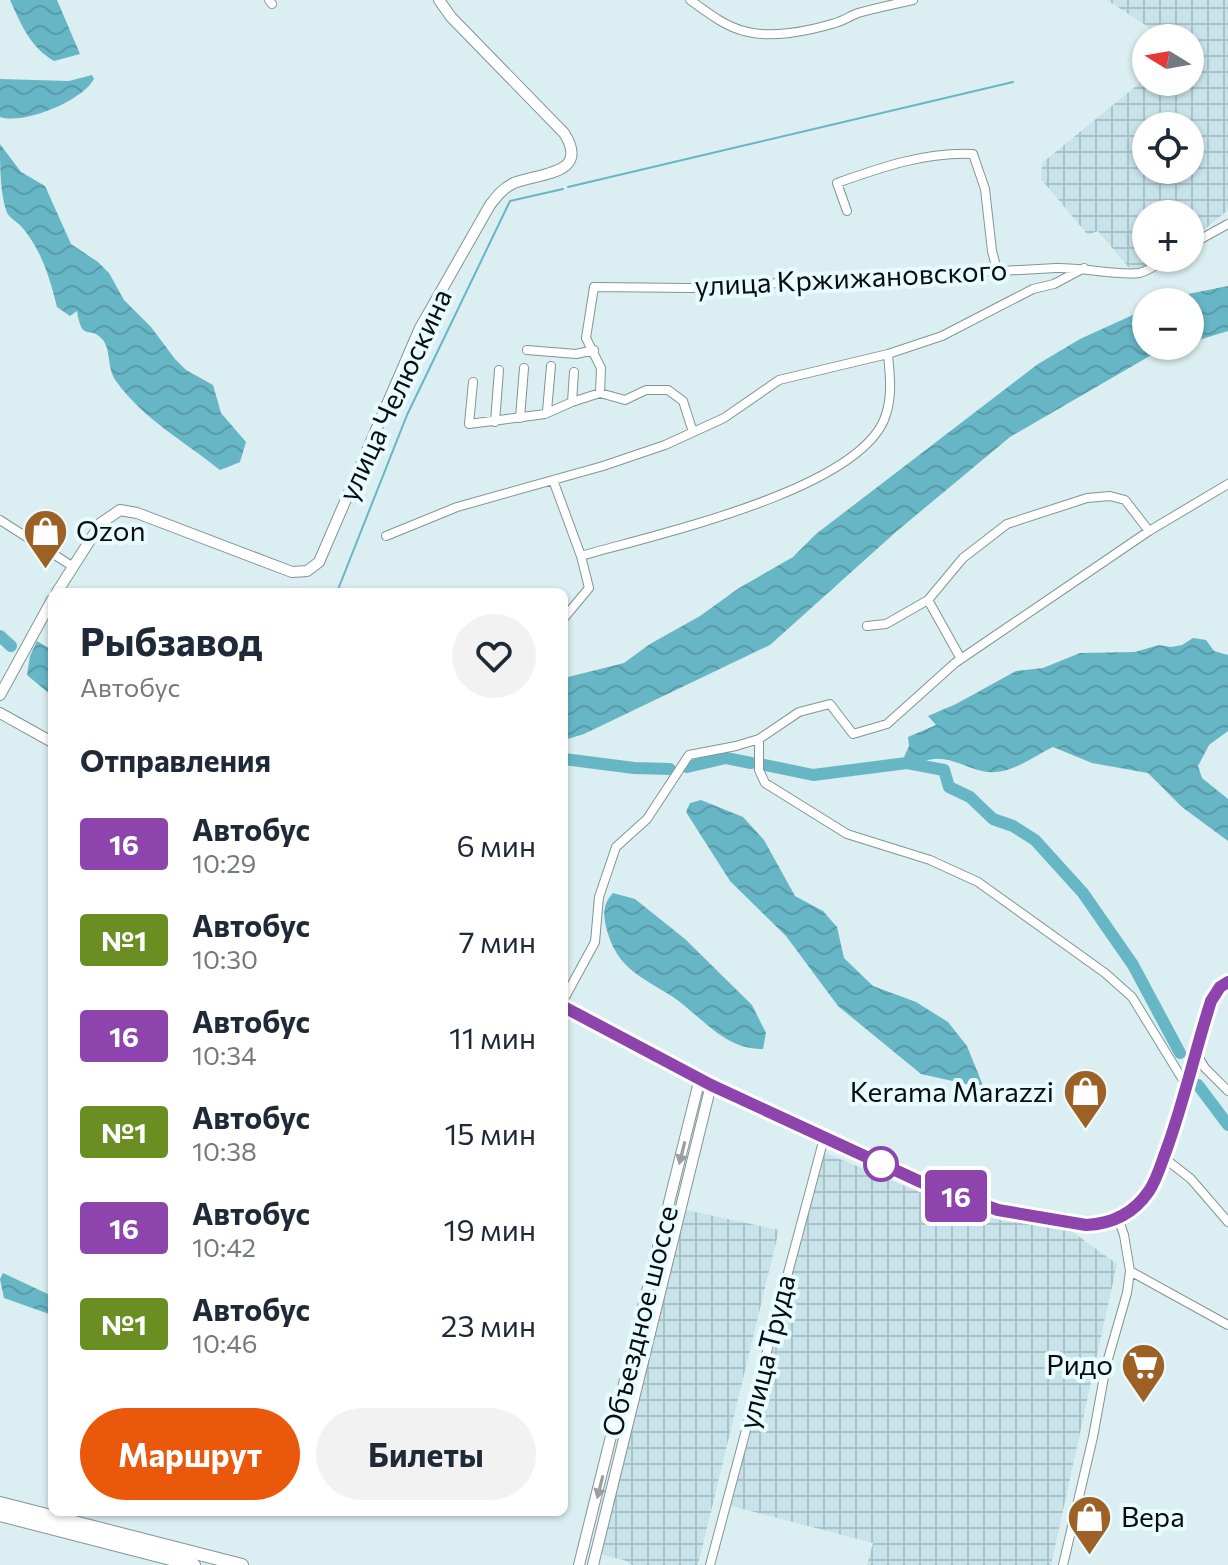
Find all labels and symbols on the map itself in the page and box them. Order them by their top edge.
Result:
north arrow [1132,24,1204,96]
street label: улица Кржижановского [694,252,1008,302]
street label: улица Челюскина [330,283,458,506]
shop icon: Ozon [21,507,69,570]
place label: Ozon [76,513,146,547]
shop icon: Kerama Marazzi [1061,1068,1109,1131]
place label: Kerama Marazzi [850,1074,1054,1108]
one-way arrow [675,1141,687,1166]
unlabelled marker [864,1147,898,1181]
line badge: 16 [920,1170,992,1222]
street label: Объездное шоссе [594,1202,684,1440]
street label: улица Труда [730,1271,802,1433]
supermarket icon: Ридо [1120,1341,1168,1404]
place label: Ридо [1046,1347,1113,1381]
one-way arrow [593,1475,605,1500]
shop icon: Вера [1066,1493,1114,1556]
place label: Вера [1121,1499,1185,1533]

